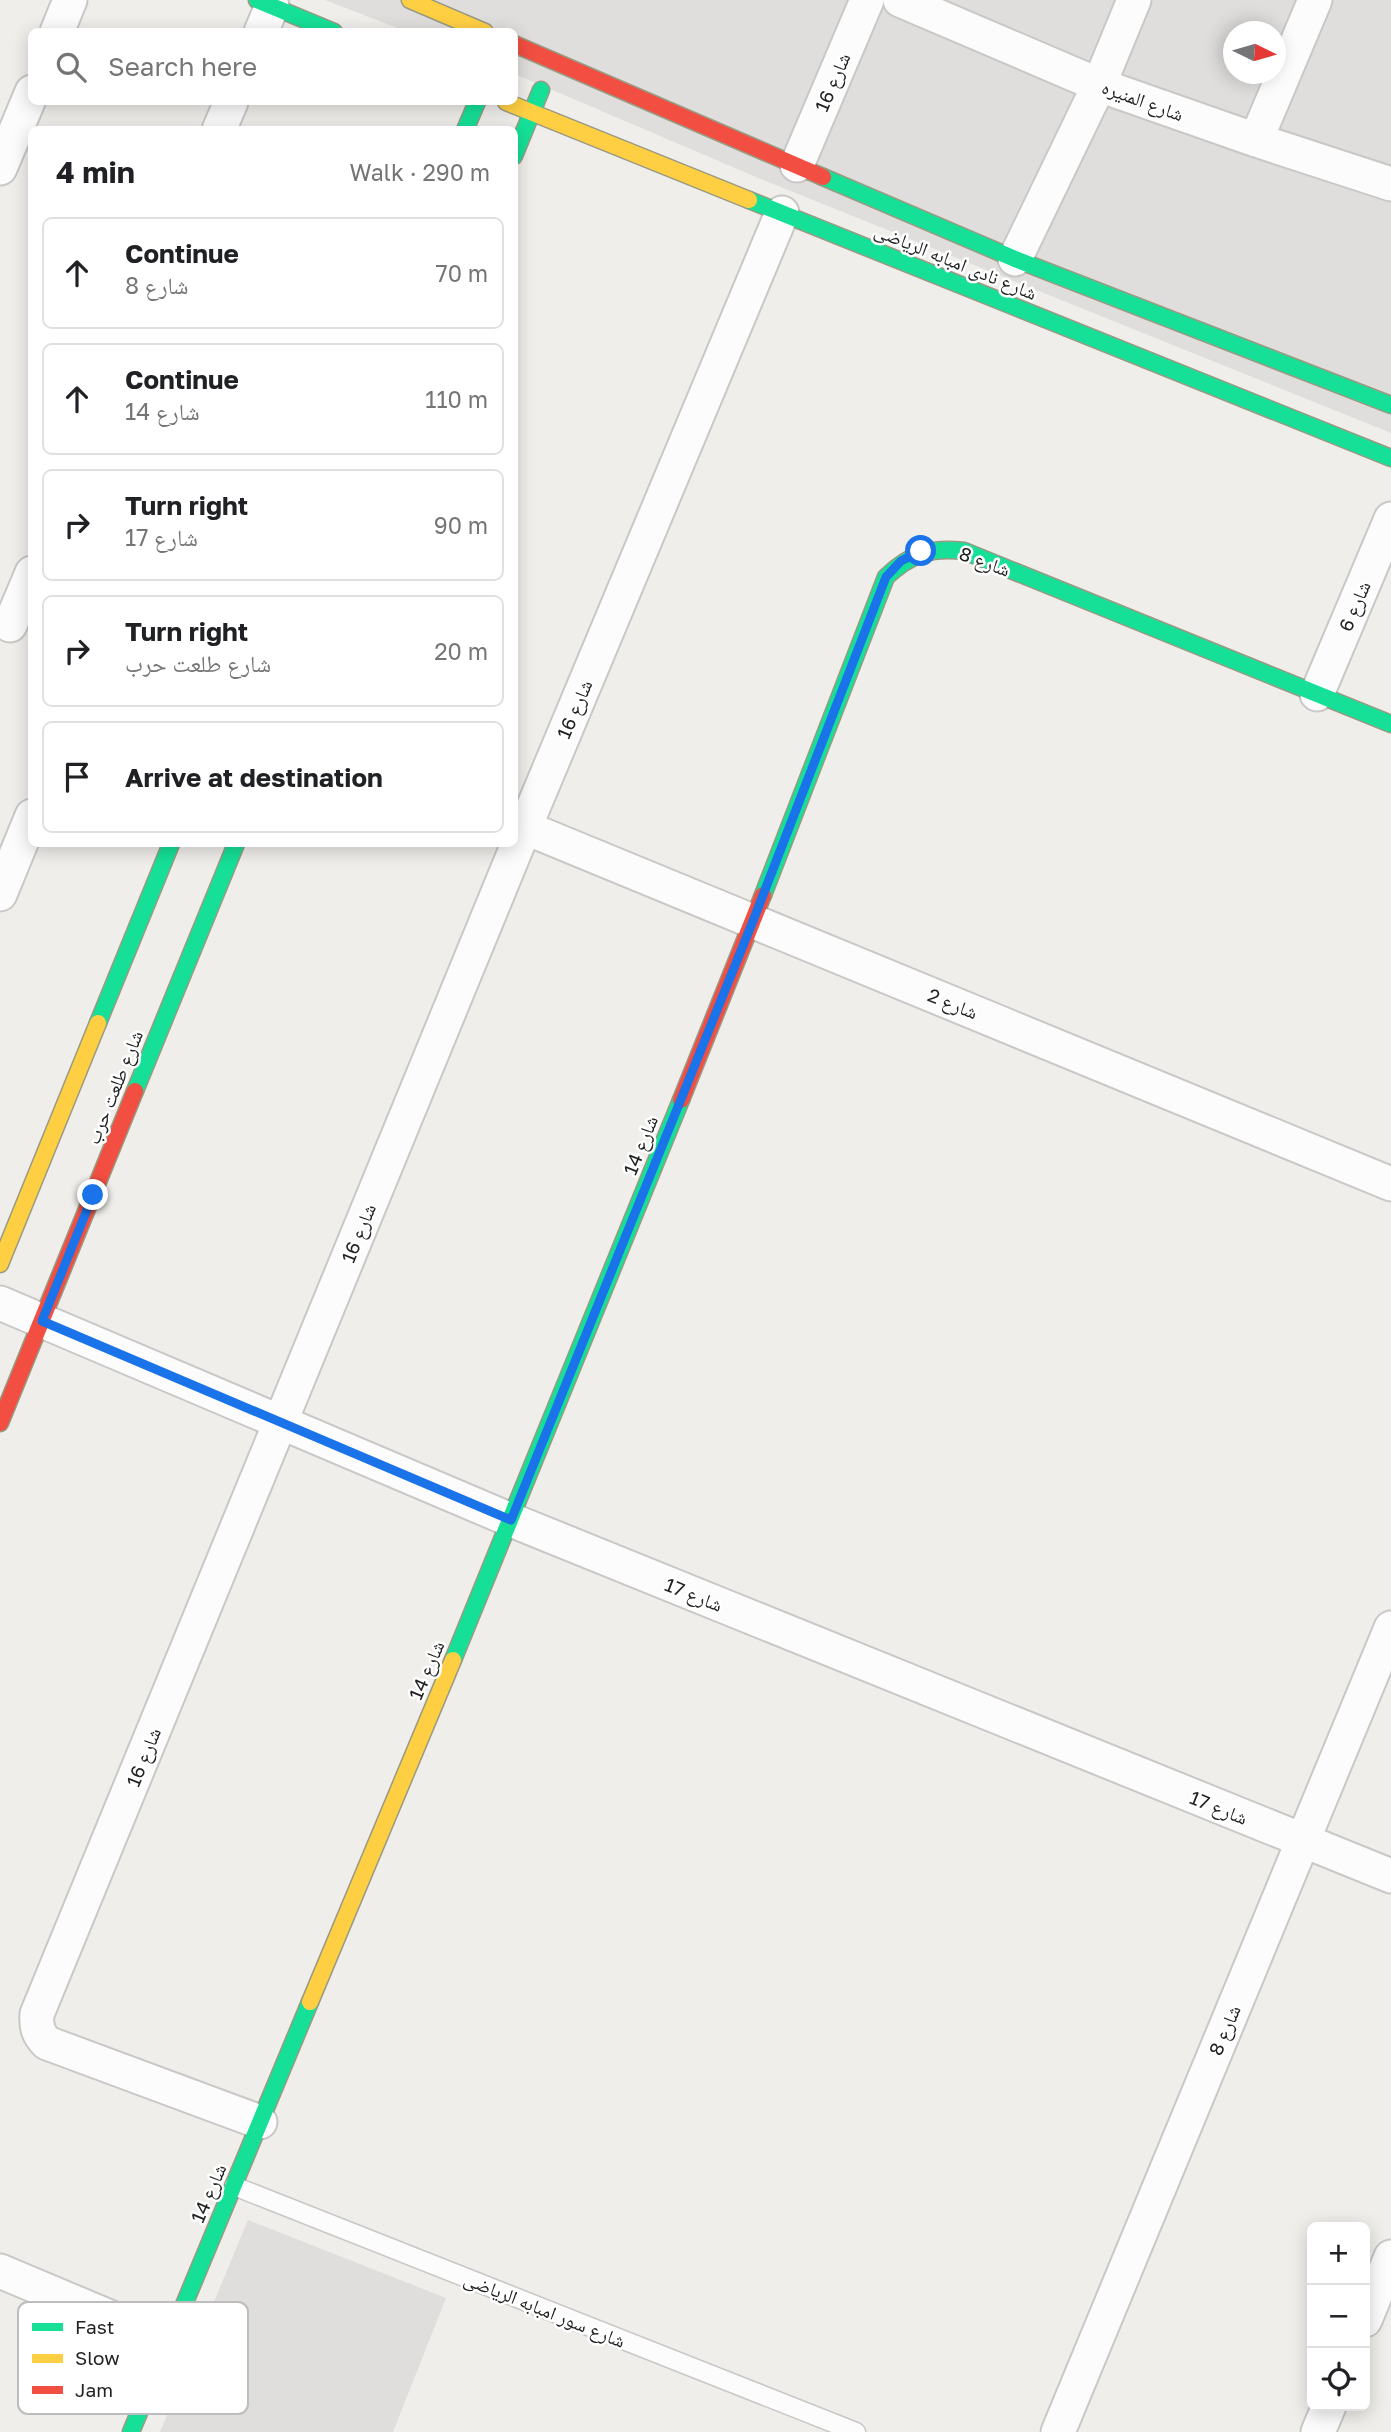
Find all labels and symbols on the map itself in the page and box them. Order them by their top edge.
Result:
north arrow [1223,21,1286,84]
street label: شارع 16 [809,49,856,115]
street label: شارع المنيره [1099,75,1187,126]
street label: شارع نادى امبابه الرياضى [871,218,1040,305]
route start [905,535,936,566]
street label: شارع 8 [956,541,1014,582]
street label: شارع 6 [1333,577,1376,635]
street label: شارع 16 [551,676,598,742]
street label: شارع 2 [924,983,981,1024]
street label: شارع طلعت حرب [81,1027,148,1148]
street label: شارع 14 [618,1112,663,1178]
route end [77,1179,108,1210]
street label: شارع 16 [336,1200,381,1266]
street label: شارع 17 [661,1572,726,1617]
street label: شارع 14 [403,1637,450,1703]
street label: شارع 16 [121,1724,166,1790]
street label: شارع 17 [1186,1785,1251,1830]
street label: شارع 8 [1203,2001,1246,2059]
street label: شارع 14 [185,2160,232,2226]
street label: شارع سور امبابه الرياضى [461,2266,629,2353]
legend [18,2302,248,2414]
text: Fast [75,2315,114,2338]
text: Slow [75,2346,120,2369]
text: Jam [75,2378,113,2401]

